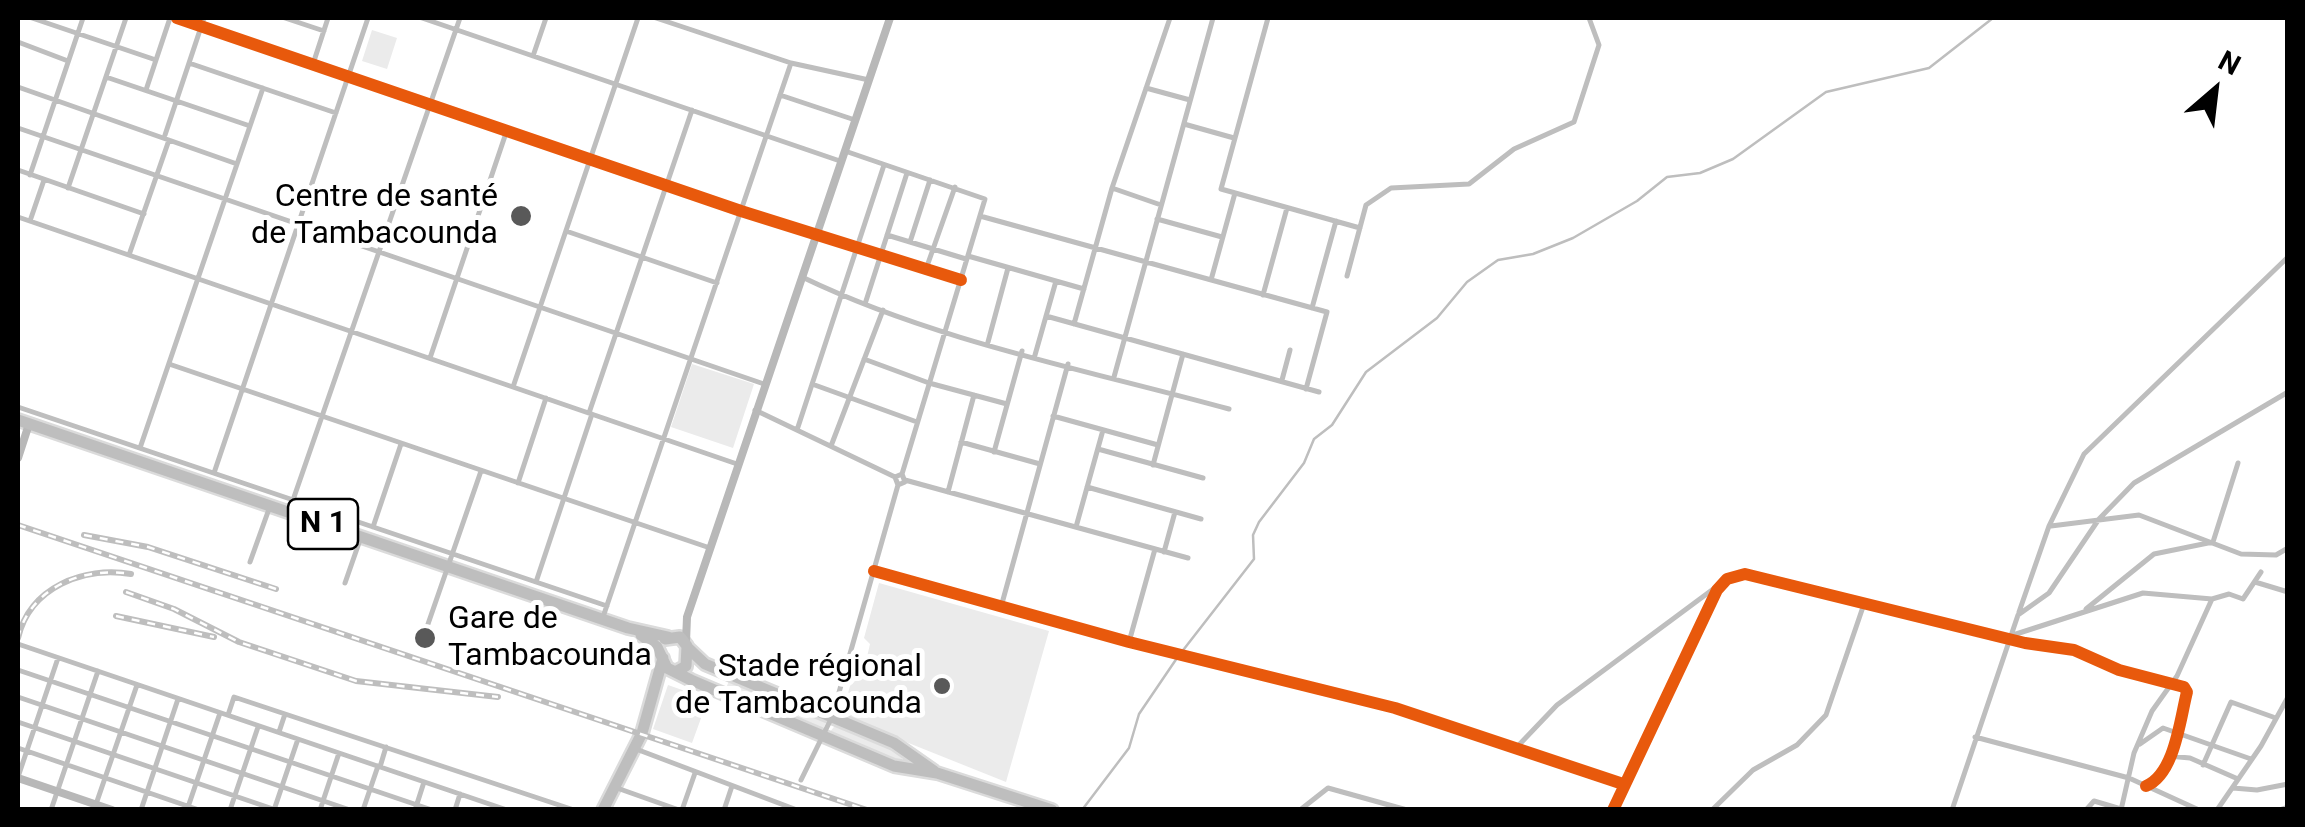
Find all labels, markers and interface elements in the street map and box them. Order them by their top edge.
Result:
north arrow [2165,40,2265,140]
text: N [2213,44,2246,82]
place label: Centre de santé de Tambacounda [251,179,498,254]
marker: Centre de santé de Tambacounda [508,203,534,229]
road number: N 1 [288,499,358,549]
place label: Gare de Tambacounda [448,601,652,676]
marker: Gare de Tambacounda [412,625,438,651]
place label: Stade régional de Tambacounda [675,649,922,724]
marker: Stade régional de Tambacounda [931,675,953,697]

